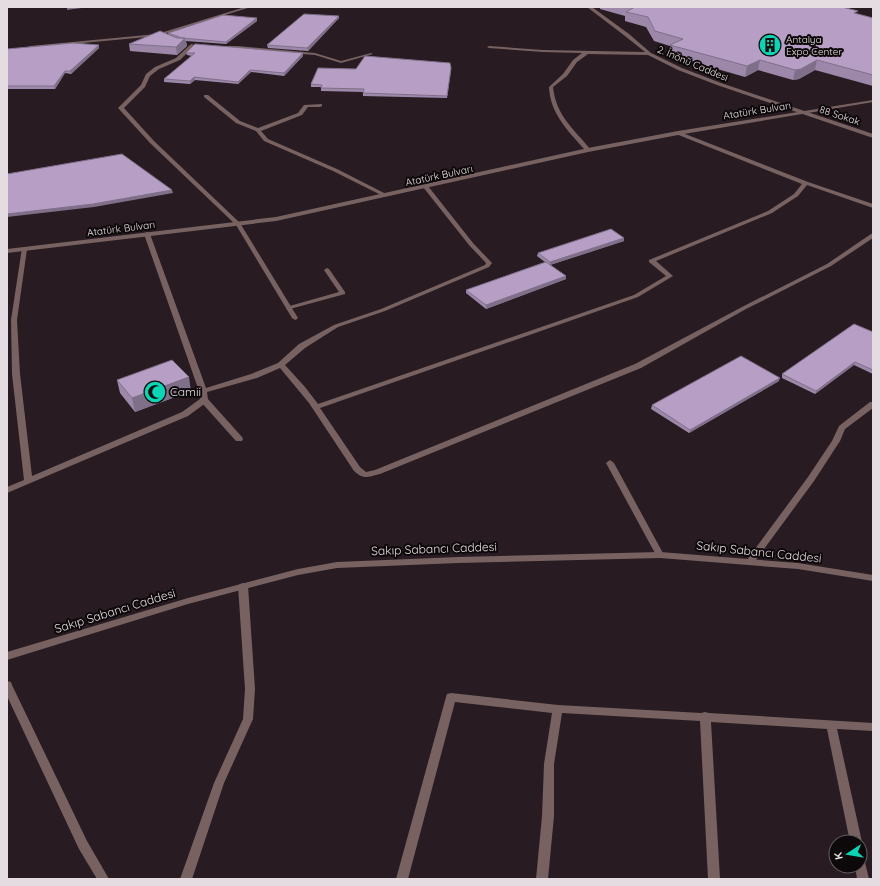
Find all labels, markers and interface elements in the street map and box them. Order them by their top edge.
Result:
building icon: Antalya Expo Center [757,32,783,58]
place label: Antalya Expo Center [786,33,842,58]
street label: 2. İnönü Caddesi [655,43,730,84]
street label: Atatürk Bulvarı [722,99,792,122]
street label: 88 Sokak [818,103,862,128]
street label: Atatürk Bulvarı [404,162,474,189]
street label: Atatürk Bulvarı [86,218,156,239]
mosque icon: Camii [142,379,168,405]
place label: Camii [170,384,201,399]
street label: Sakıp Sabancı Caddesi [696,537,822,566]
street label: Sakıp Sabancı Caddesi [371,539,497,558]
street label: Sakıp Sabancı Caddesi [53,585,177,636]
north arrow [828,834,868,874]
text: K [831,851,846,861]

